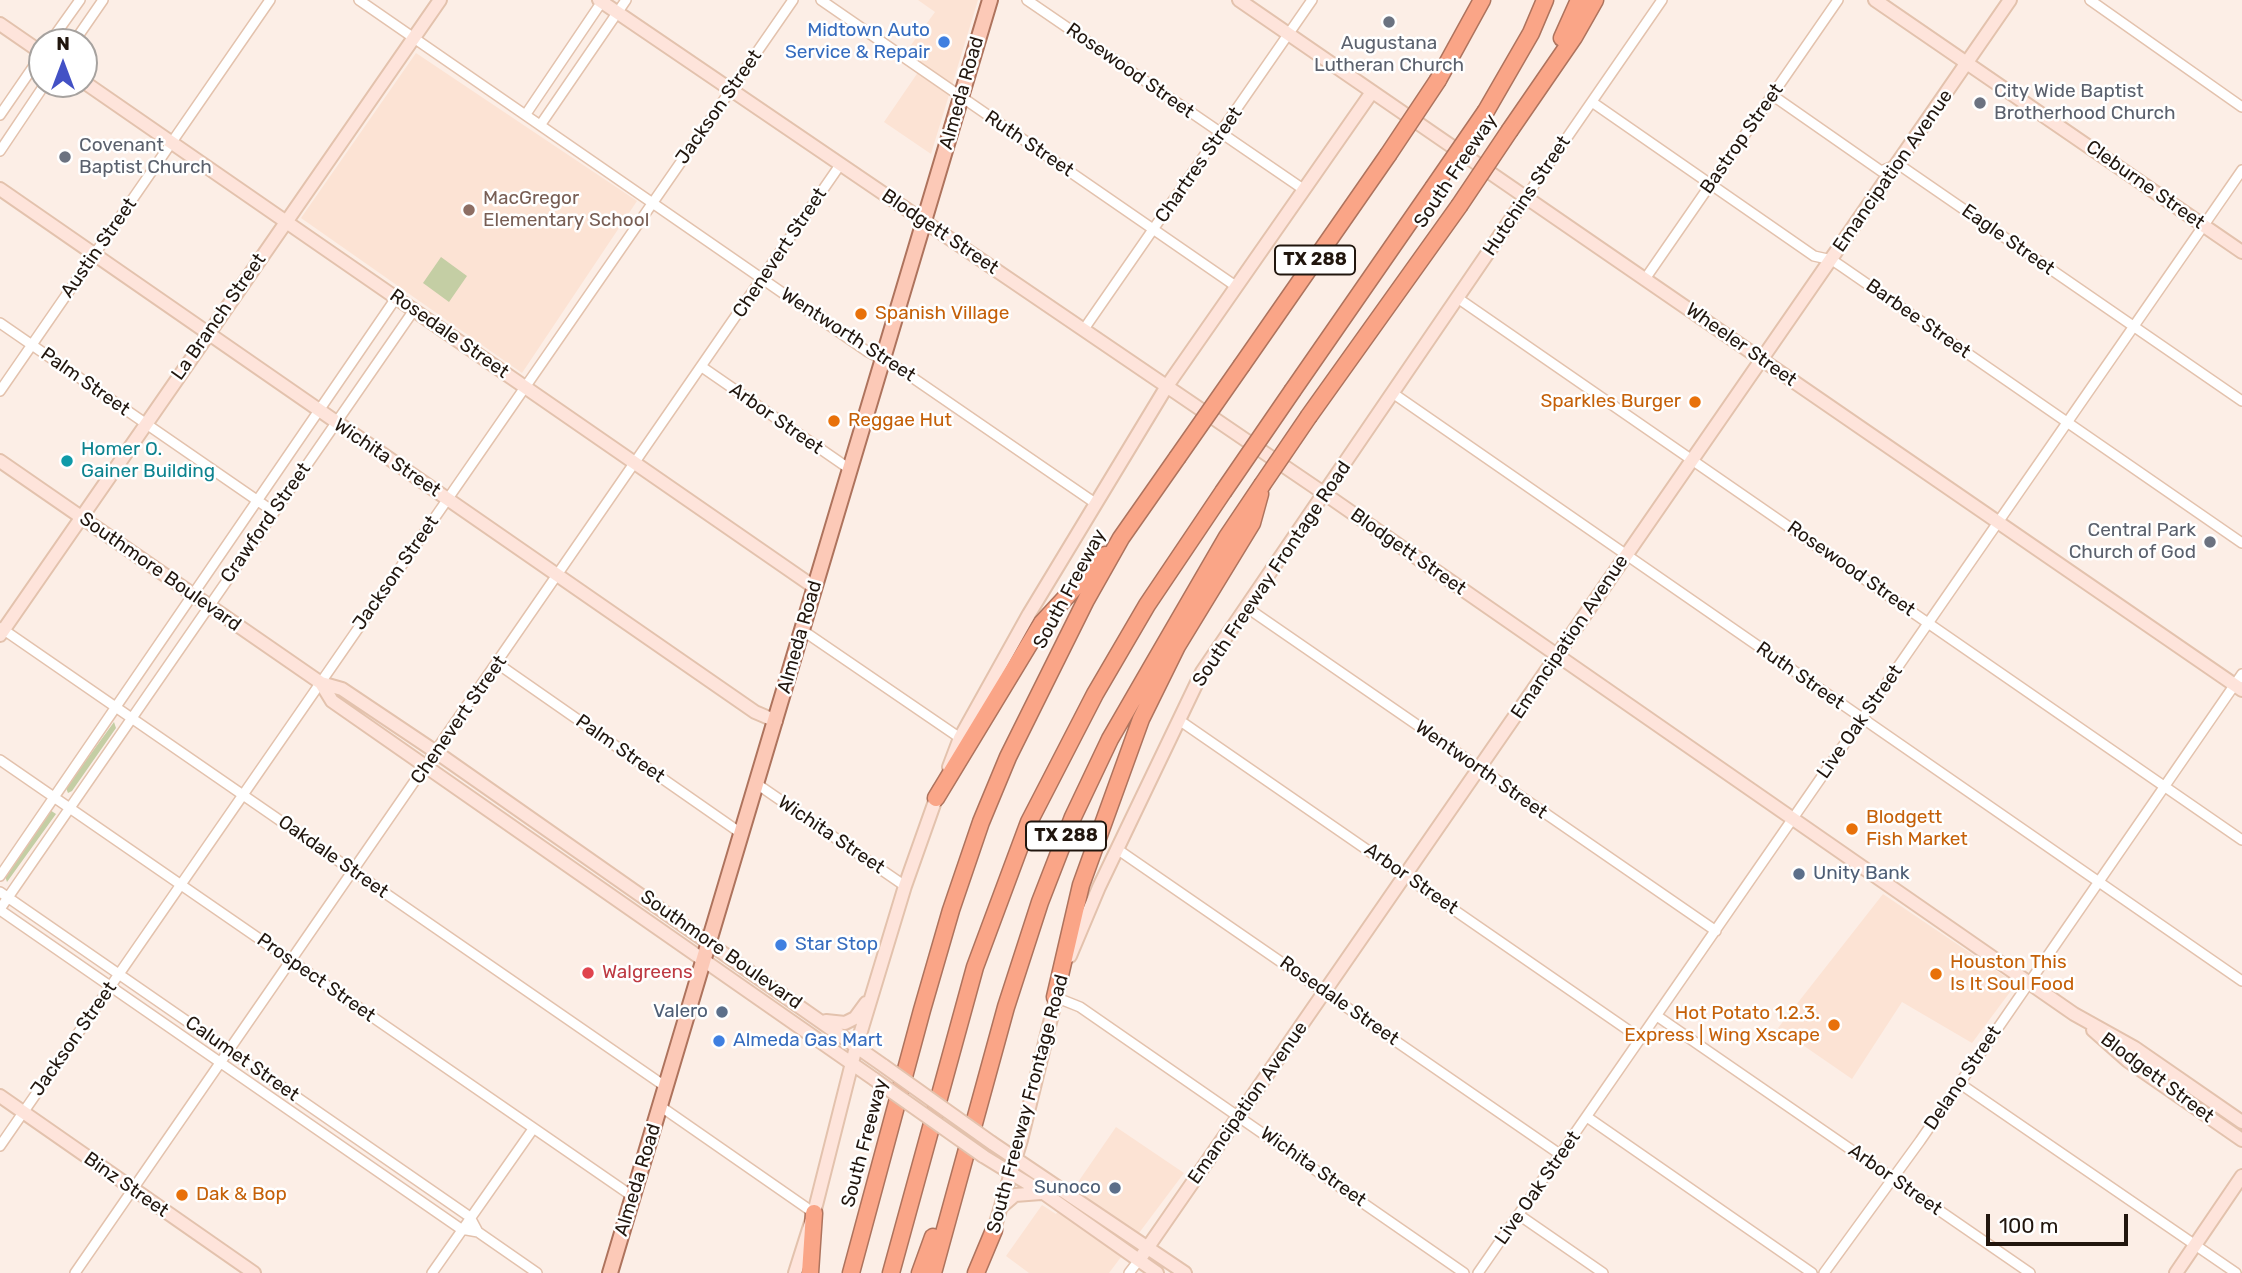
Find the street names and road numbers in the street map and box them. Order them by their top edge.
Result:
street label: Rosewood Street [1062,18,1198,124]
street label: Almeda Road [935,34,989,152]
street label: Jackson Street [671,45,767,169]
street label: Bastrop Street [1696,80,1788,198]
street label: Emancipation Avenue [1828,85,1958,257]
street label: Chartres Street [1151,103,1247,227]
street label: Ruth Street [980,106,1078,182]
street label: South Freeway [1410,110,1502,232]
street label: Hutchins Street [1478,132,1576,260]
street label: Cleburne Street [2081,136,2209,234]
street label: Chenevert Street [728,184,832,322]
street label: Blodgett Street [877,185,1003,279]
street label: Austin Street [56,194,142,302]
street label: Eagle Street [1957,200,2059,280]
road number: TX 288 [1275,246,1355,274]
street label: La Branch Street [167,249,271,385]
street label: Barbee Street [1861,275,1975,363]
street label: Wentworth Street [776,283,920,387]
street label: Rosedale Street [385,284,513,384]
street label: Wheeler Street [1681,298,1801,392]
street label: Palm Street [36,343,134,421]
street label: Arbor Street [725,378,827,460]
street label: Wichita Street [329,414,445,502]
street label: South Freeway Frontage Road [1188,457,1356,691]
street label: Crawford Street [216,459,316,587]
street label: Blodgett Street [1346,504,1470,600]
street label: Southmore Boulevard [75,508,245,636]
street label: Jackson Street [348,511,444,635]
street label: Rosewood Street [1783,516,1919,622]
street label: South Freeway [1029,525,1111,653]
street label: Emancipation Avenue [1507,551,1633,723]
street label: Almeda Road [773,578,827,696]
street label: Ruth Street [1751,637,1849,715]
street label: Chenevert Street [406,651,512,789]
street label: Live Oak Street [1812,661,1908,783]
street label: Palm Street [571,710,669,788]
street label: Wentworth Street [1411,716,1551,824]
street label: Wichita Street [773,791,889,879]
street label: Oakdale Street [273,811,393,903]
road number: TX 288 [1026,822,1106,850]
street label: Arbor Street [1360,838,1462,920]
street label: Southmore Boulevard [636,886,806,1014]
street label: Prospect Street [252,929,380,1027]
street label: Rosedale Street [1275,951,1403,1051]
street label: South Freeway Frontage Road [982,972,1074,1236]
street label: Jackson Street [26,977,122,1101]
street label: Calumet Street [181,1011,303,1107]
street label: Emancipation Avenue [1183,1017,1313,1189]
street label: Delano Street [1920,1022,2006,1134]
street label: Blodgett Street [2096,1028,2218,1128]
street label: South Freeway [837,1076,893,1210]
street label: Almeda Road [610,1121,666,1239]
street label: Wichita Street [1256,1122,1370,1212]
street label: Live Oak Street [1490,1127,1586,1249]
street label: Arbor Street [1844,1139,1946,1221]
street label: Binz Street [79,1148,173,1222]

